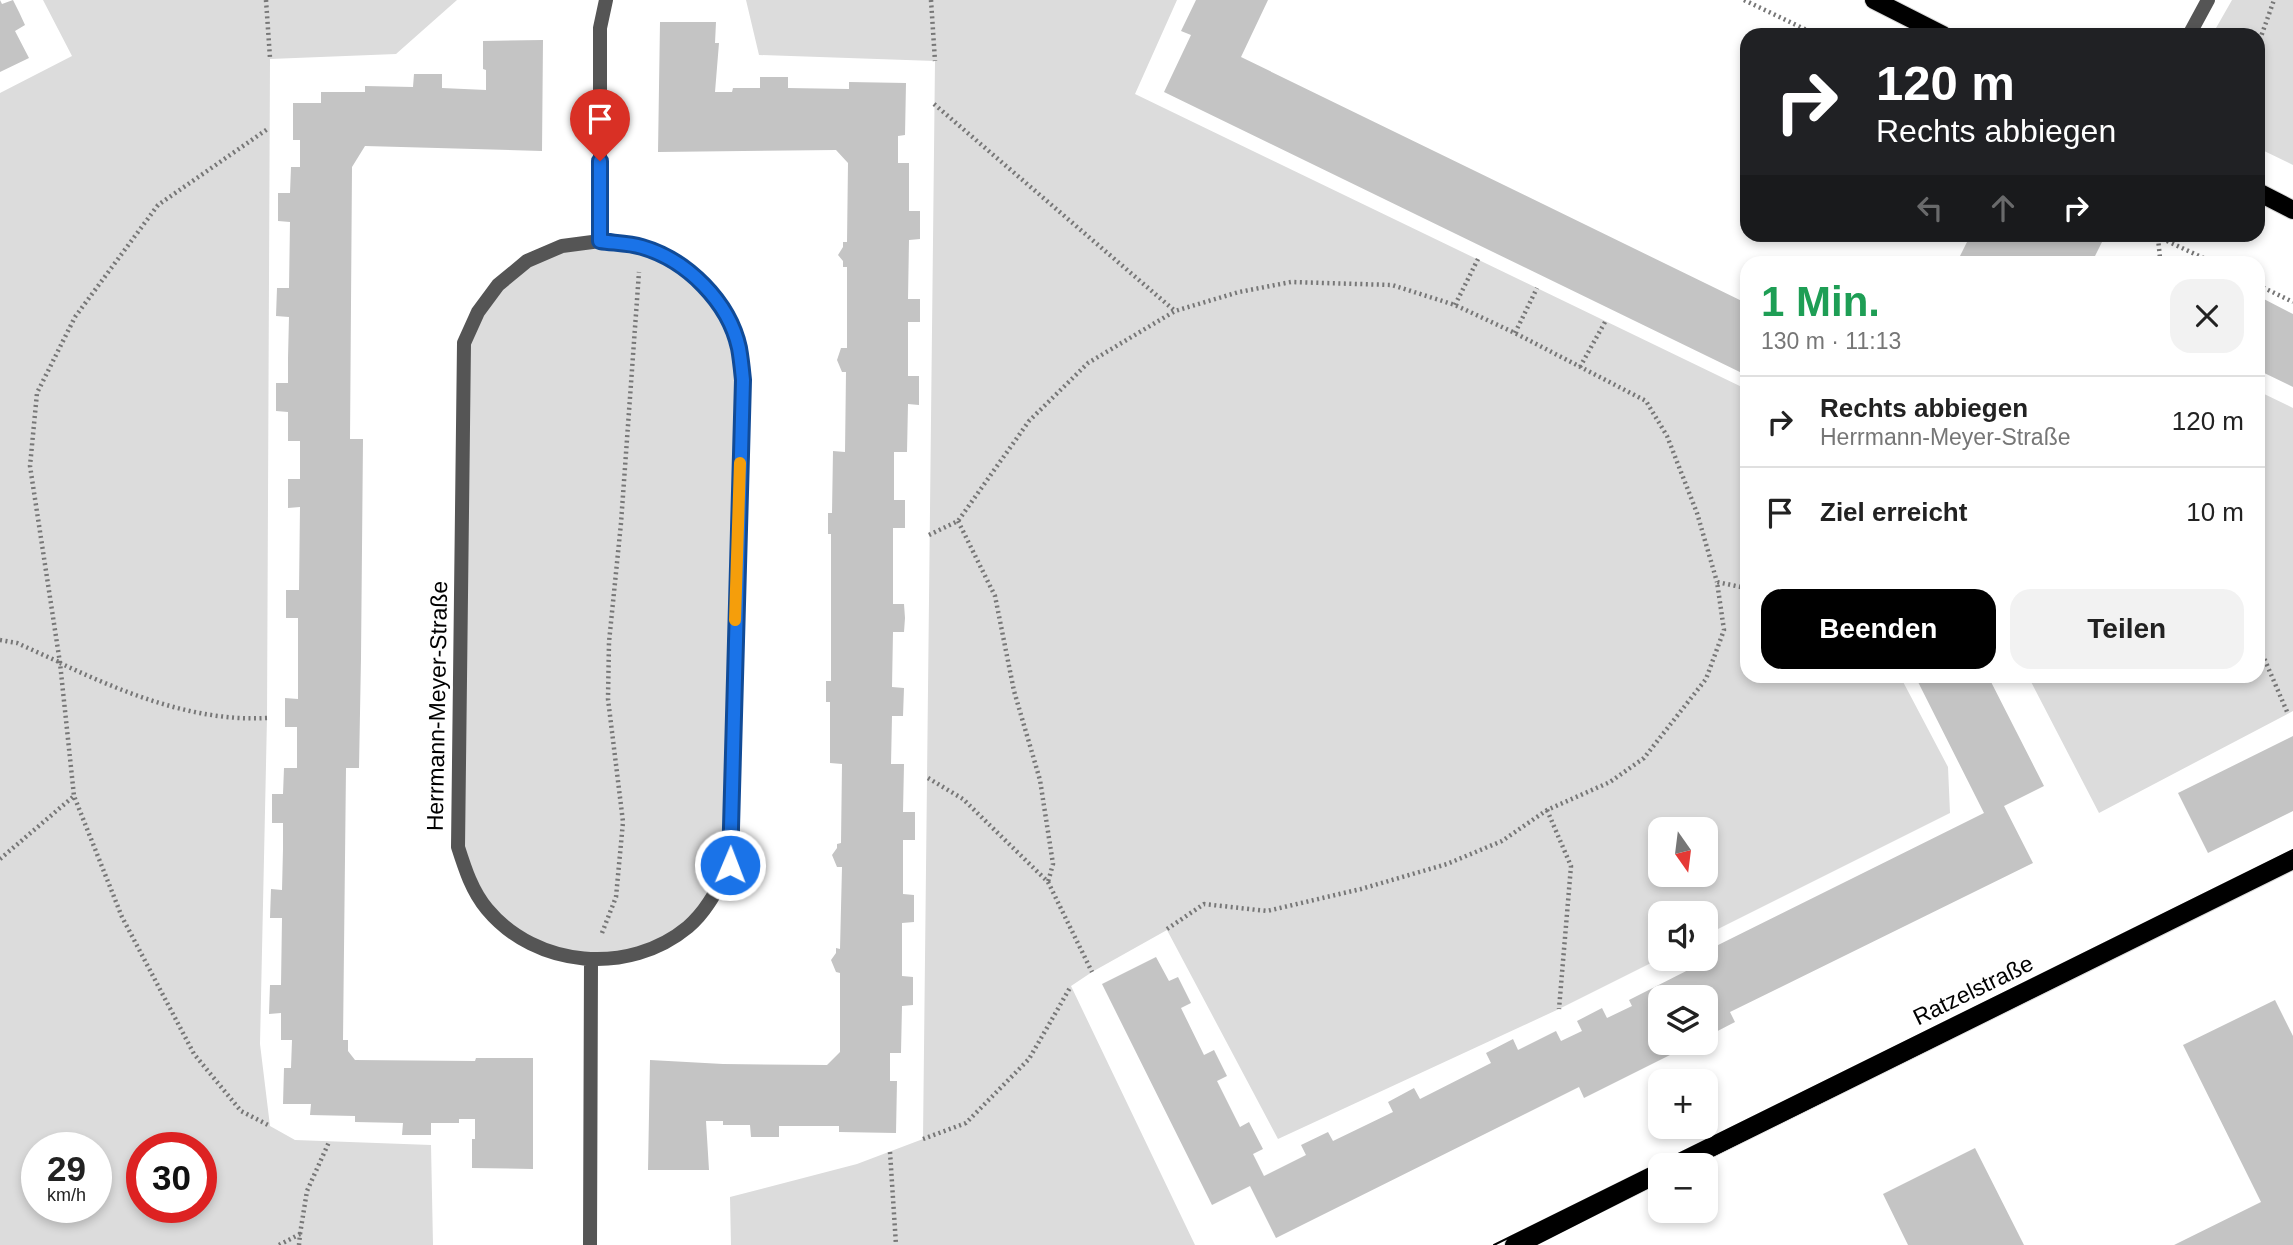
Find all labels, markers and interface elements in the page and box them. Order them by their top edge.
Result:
icon: right [1761,56,1852,147]
text: 120 m [1876,56,2015,110]
pin [570,89,630,161]
icon: arrive [581,100,619,138]
text: Rechts abbiegen [1876,113,2116,149]
icon: left [1911,189,1949,227]
icon: ahead [1984,189,2022,227]
icon: right [2057,189,2095,227]
text: 1 Min. [1761,278,1880,325]
button: close [2170,279,2244,353]
text: 130 m · 11:13 [1761,328,1901,354]
text: Rechts abbiegen [1820,393,2028,423]
icon: right [1761,403,1799,441]
text: 120 m [2172,406,2244,436]
text: Herrmann-Meyer-Straße [1820,424,2071,450]
icon: arrive [1761,494,1799,532]
text: Ziel erreicht [1820,497,1967,527]
text: 10 m [2186,497,2244,527]
street label: Herrmann-Meyer-Straße [422,581,452,831]
button: Beenden [1761,589,1996,669]
button: Teilen [2010,589,2244,669]
north arrow [1648,817,1718,887]
map controls [1648,817,1718,1223]
position arrow [693,828,767,902]
button: sound [1648,901,1718,971]
street label: Ratzelstraße [1909,950,2037,1030]
button: layers [1648,985,1718,1055]
button: + [1648,1069,1718,1139]
speed limit sign: 30 [126,1132,217,1223]
text: 29 [47,1149,86,1188]
button: − [1648,1153,1718,1223]
text: km/h [47,1185,86,1205]

